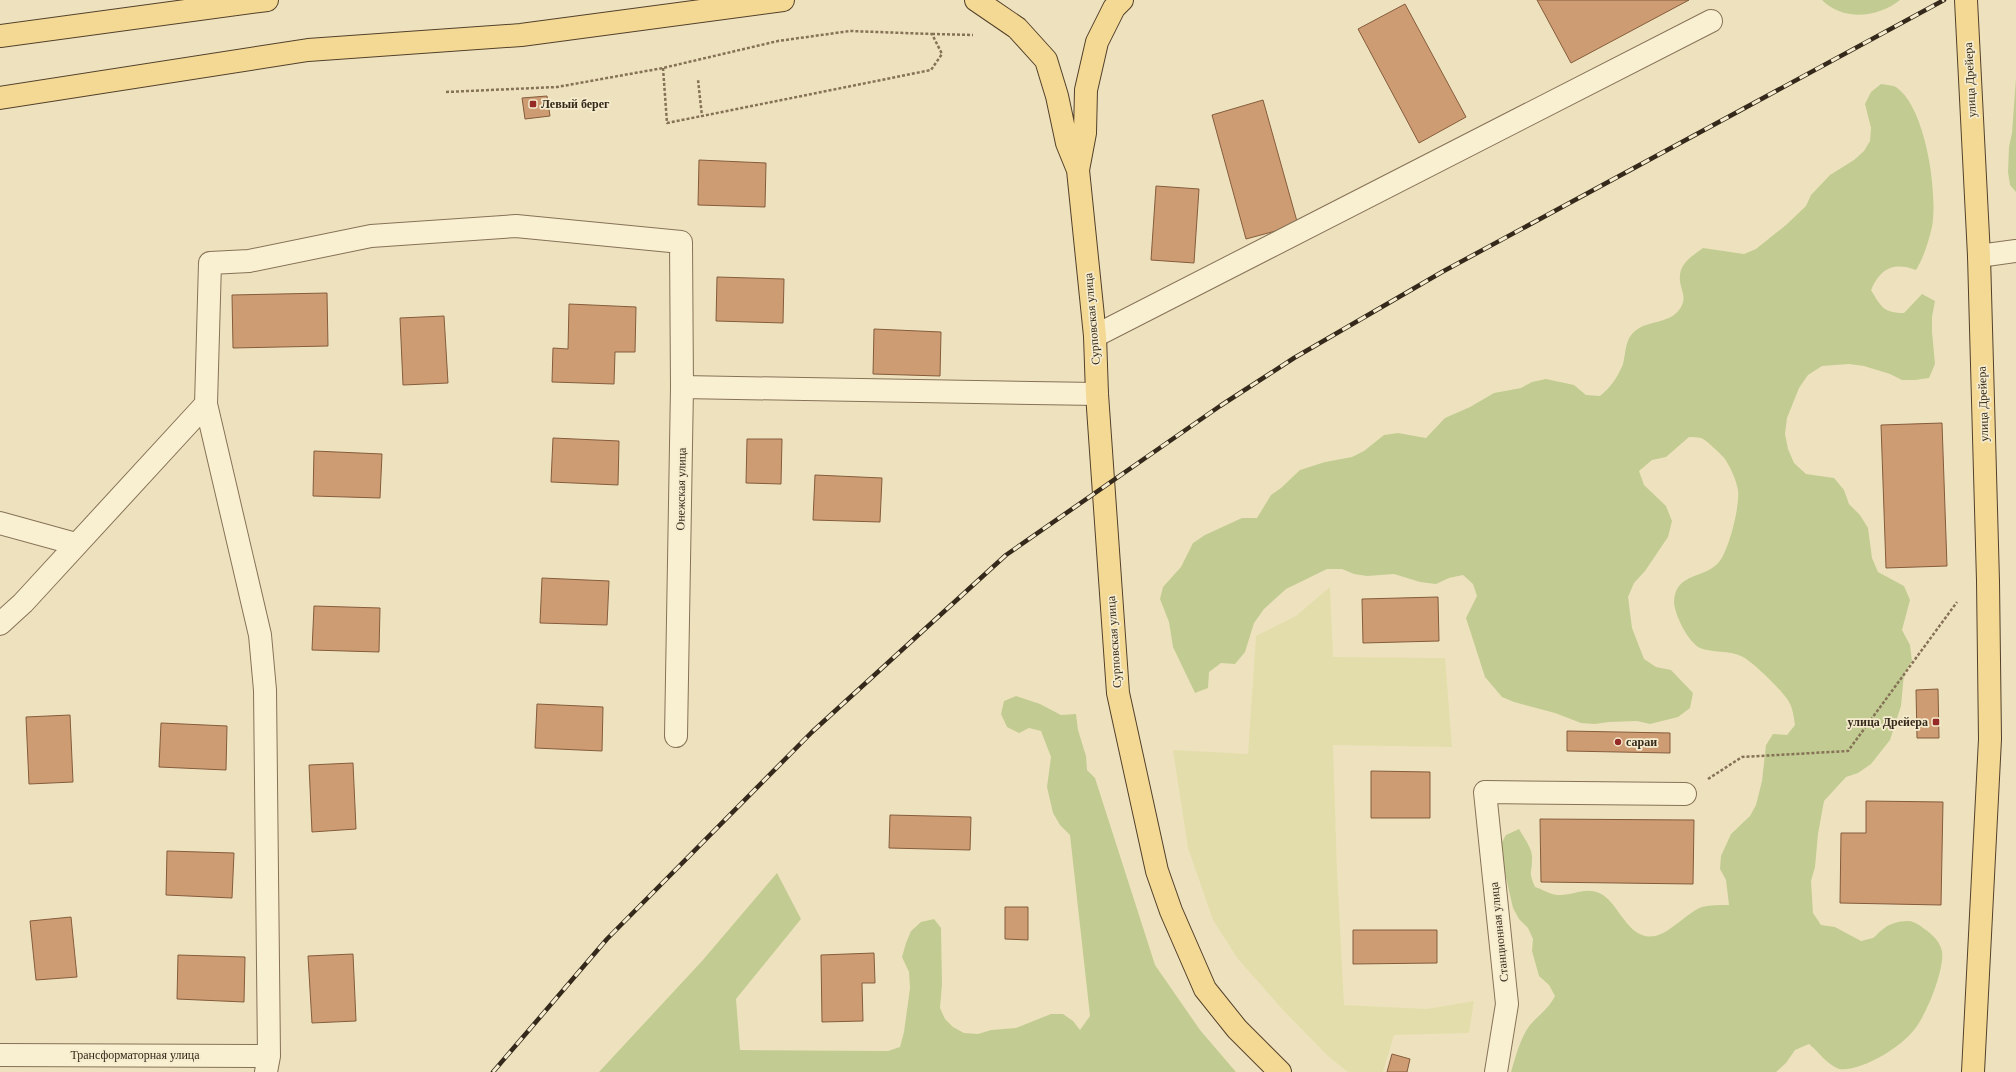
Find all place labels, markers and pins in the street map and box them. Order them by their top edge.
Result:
place label: Левый берег [541,97,610,111]
marker: Левый берег [528,99,538,109]
place label: улица Дрейера [1848,715,1928,729]
marker: улица Дрейера [1931,717,1941,727]
place label: сараи [1626,735,1657,749]
marker: сараи [1613,737,1623,747]

